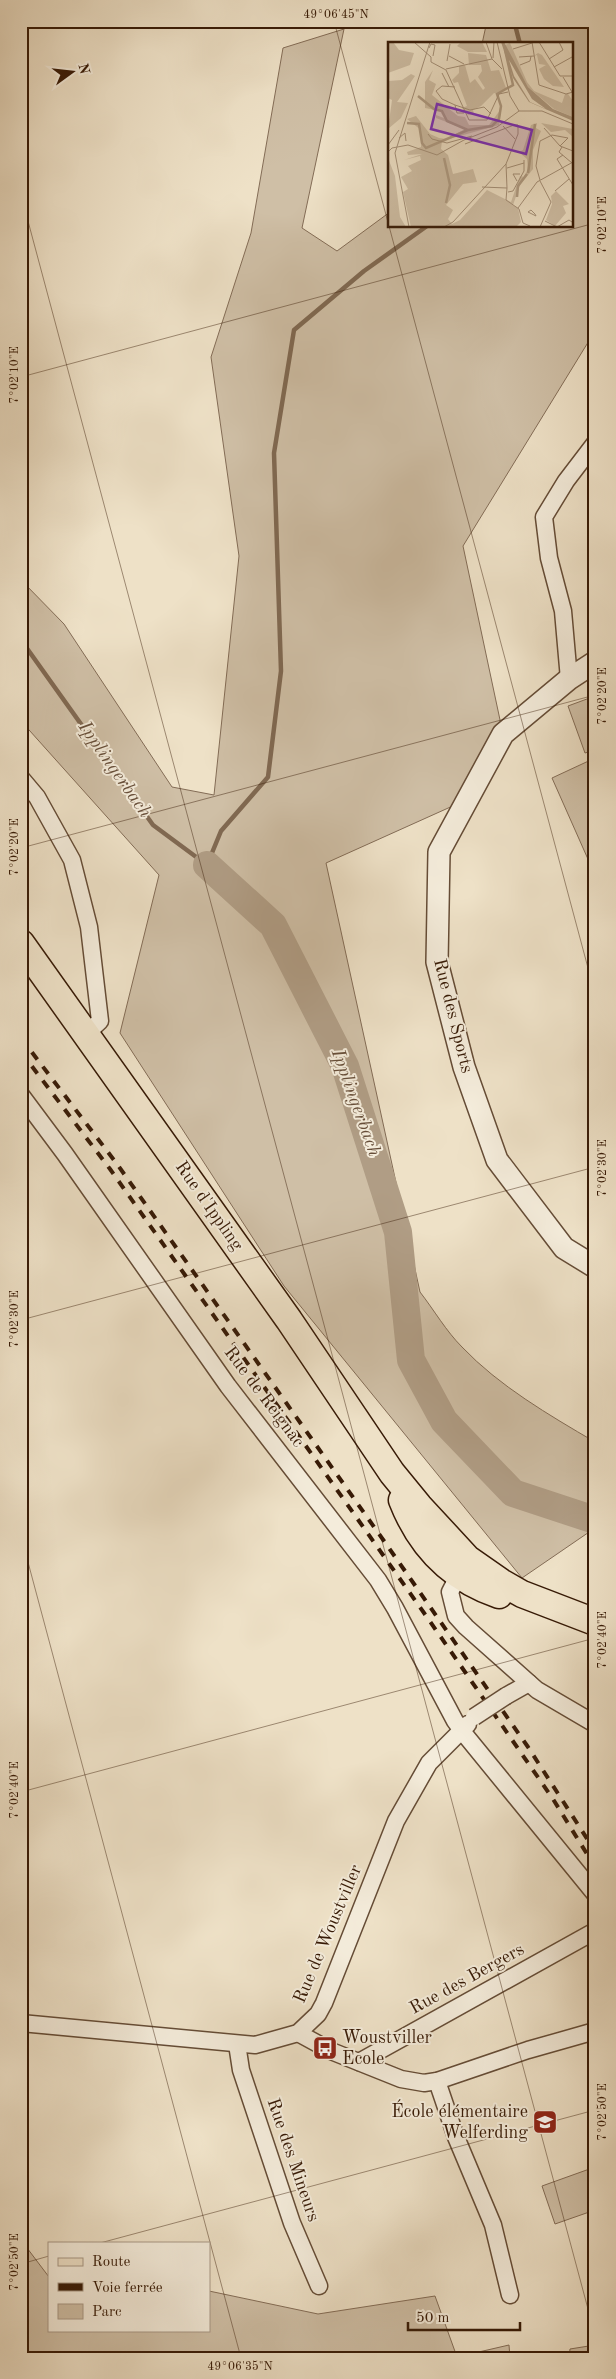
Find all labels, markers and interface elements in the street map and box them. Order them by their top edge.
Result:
text: 49°06'45"N [303,8,369,21]
inset map [388,42,574,228]
north arrow [48,48,98,98]
text: N [75,62,92,76]
text: 7°02'10"E [597,196,609,254]
text: 7°02'10"E [9,346,21,404]
text: 7°02'20"E [597,667,609,725]
water label: Ipplingerbach [73,717,154,822]
text: 7°02'20"E [9,818,21,876]
street label: Rue des Sports [430,957,476,1075]
water label: Ipplingerbach [326,1046,383,1160]
text: 7°02'30"E [597,1139,609,1197]
street label: Rue d'Ippling [172,1158,246,1254]
text: 7°02'30"E [9,1290,21,1348]
street label: Rue de Reignac [220,1343,308,1451]
text: 7°02'40"E [597,1611,609,1669]
text: 7°02'40"E [9,1761,21,1819]
street label: Rue de Woustviller [291,1862,366,2006]
street label: Rue des Bergers [407,1940,527,2018]
place label: Woustviller Ecole [342,2029,433,2068]
bus stop icon: Woustviller Ecole [312,2035,338,2061]
text: 7°02'50"E [596,2083,609,2141]
street label: Rue des Mineurs [263,2096,323,2224]
place label: École élémentaire Welferding [391,2099,528,2142]
school or university icon: École élémentaire Welferding [532,2109,558,2135]
text: 7°02'50"E [8,2233,21,2291]
legend [48,2242,210,2332]
text: Route [92,2255,130,2270]
text: Voie ferrée [92,2281,163,2296]
scale bar [408,2299,521,2331]
text: Parc [92,2305,122,2320]
text: 50 m [416,2311,450,2326]
text: 49°06'35"N [207,2360,273,2373]

